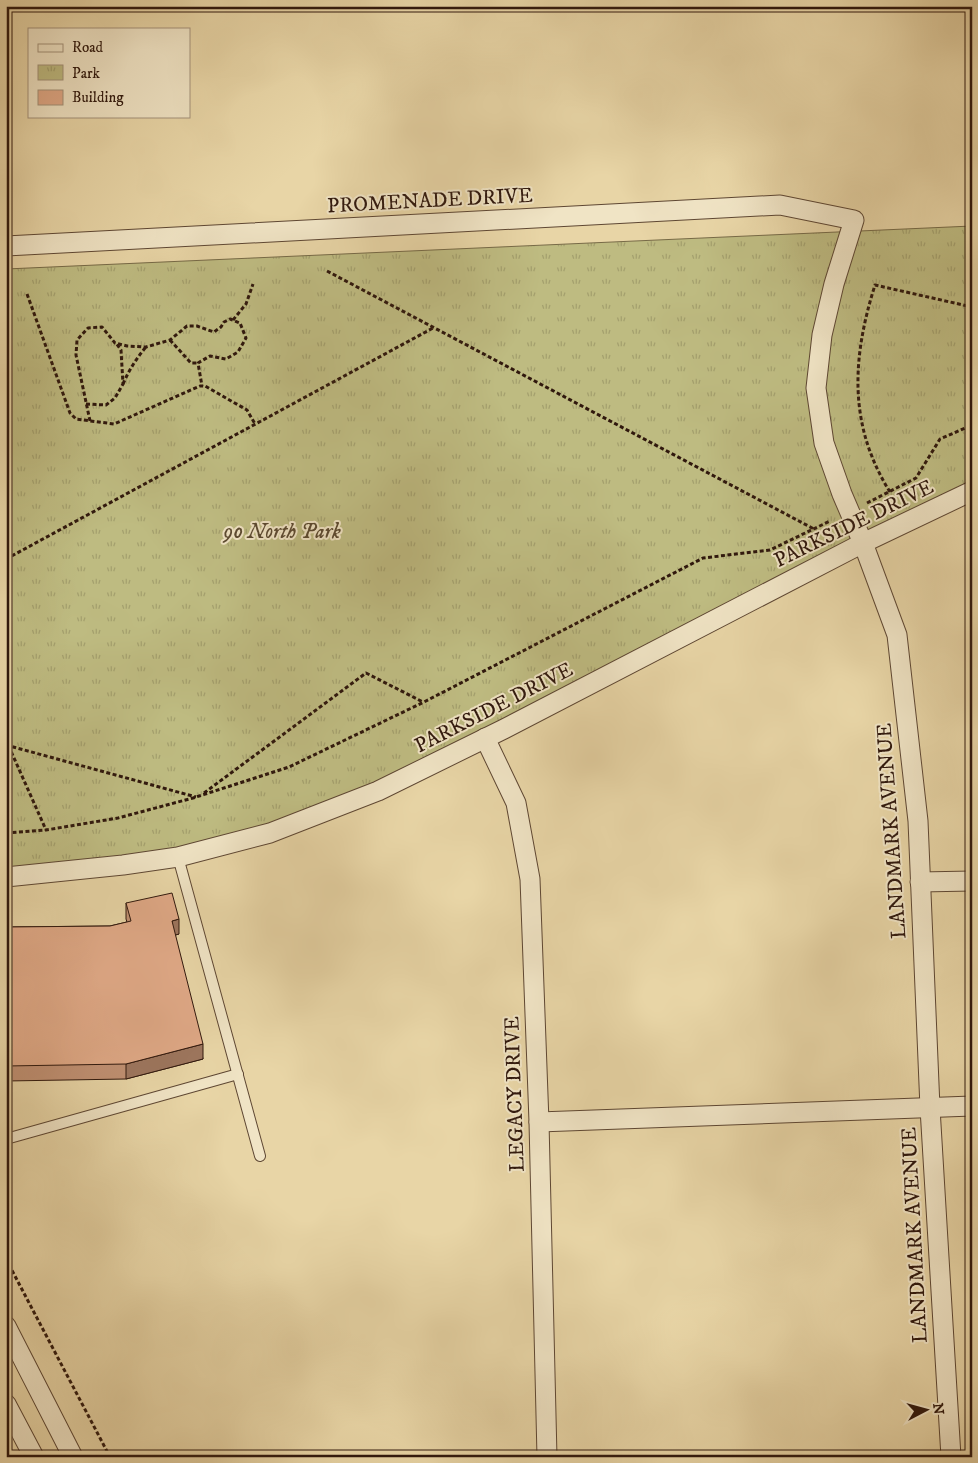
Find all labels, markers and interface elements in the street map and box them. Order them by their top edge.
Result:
legend [28,28,190,118]
text: Road [72,38,104,57]
text: Park [72,64,101,83]
text: Building [72,88,124,107]
street label: PROMENADE DRIVE [327,183,534,219]
street label: PARKSIDE DRIVE [770,474,938,574]
park label: 90 North Park [222,519,341,545]
street label: PARKSIDE DRIVE [410,657,578,759]
street label: LANDMARK AVENUE [871,722,913,940]
street label: LEGACY DRIVE [499,1016,531,1172]
street label: LANDMARK AVENUE [896,1126,934,1344]
north arrow [900,1386,950,1436]
text: N [928,1402,948,1416]

